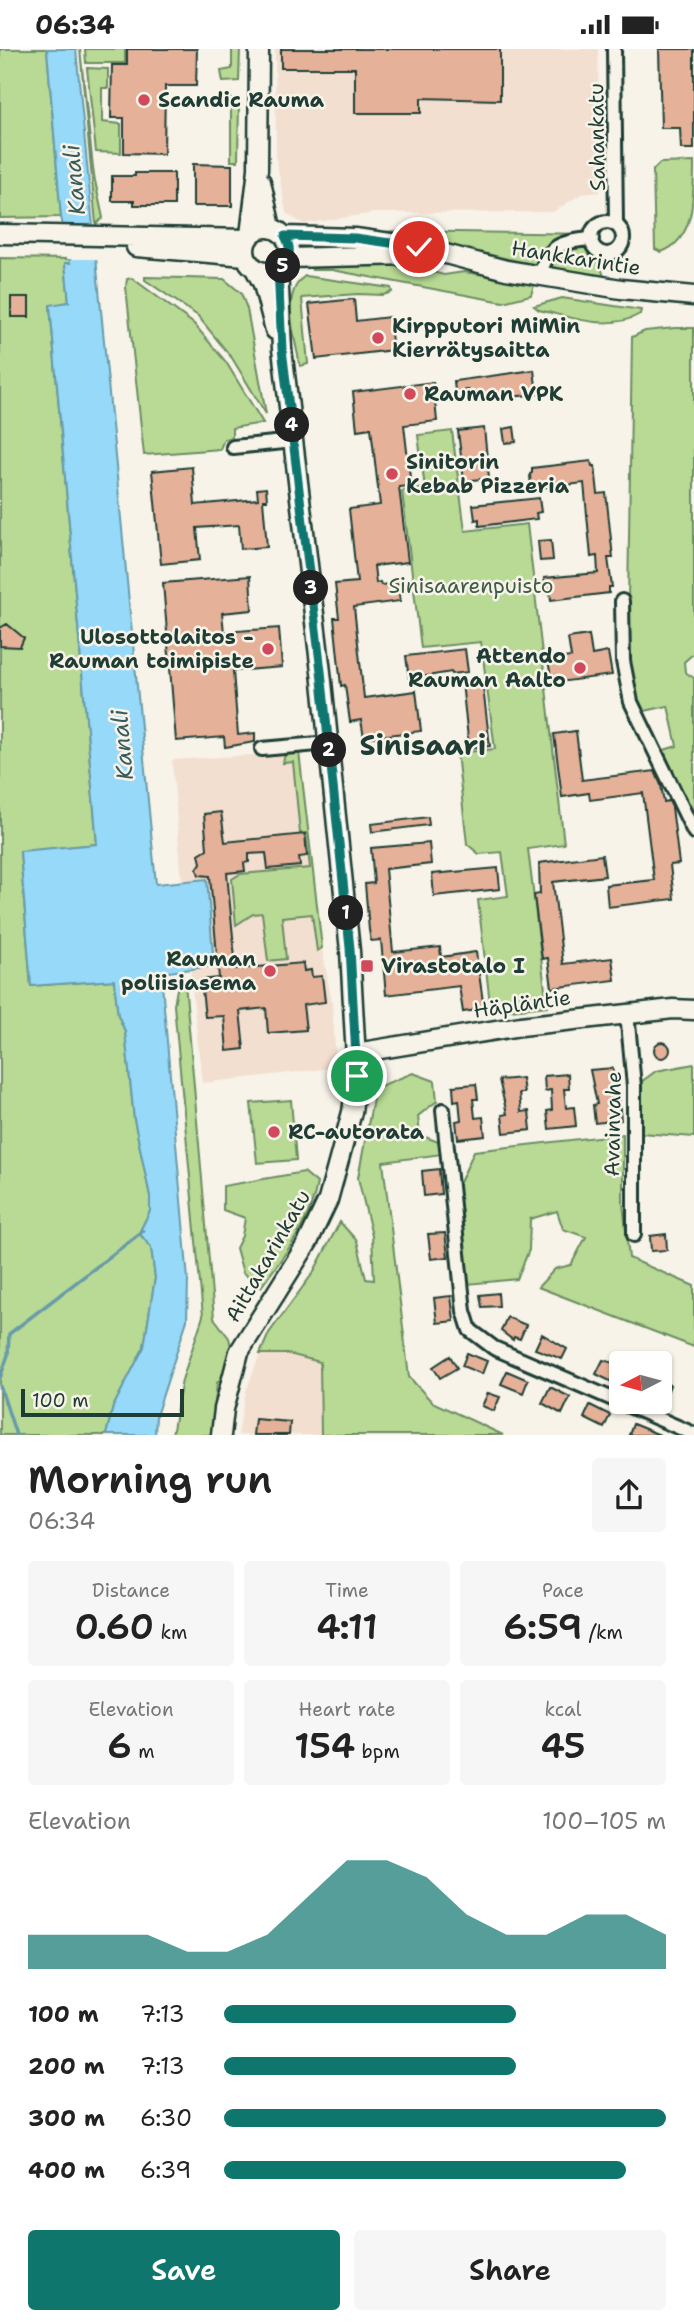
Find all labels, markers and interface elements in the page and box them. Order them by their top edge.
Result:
text: 06:34 [35,7,115,42]
street label: Sahankatu [582,83,612,191]
place label: Scandic Rauma [158,86,325,114]
marker: Scandic Rauma [136,92,152,108]
water label: Kanali [56,143,92,217]
pin [389,217,449,277]
icon: check [400,228,438,266]
street label: Hankkarintie [509,234,643,282]
pin: 5 [266,249,300,283]
text: 5 [277,253,288,278]
place label: Kirpputori MiMin Kierrätysaitta [392,312,580,364]
marker: Kirpputori MiMin Kierrätysaitta [370,330,386,346]
place label: Rauman VPK [424,380,564,408]
marker: Rauman VPK [402,386,418,402]
pin: 4 [274,407,310,443]
text: 4 [285,412,298,437]
place label: Sinitorin Kebab Pizzeria [406,448,570,500]
marker: Sinitorin Kebab Pizzeria [384,466,400,482]
pin: 3 [294,571,328,605]
park label: Sinisaarenpuisto [388,572,554,600]
text: 3 [304,575,317,600]
place label: Ulosottolaitos - Rauman toimipiste [49,623,254,675]
marker: Ulosottolaitos - Rauman toimipiste [260,641,276,657]
place label: Attendo Rauman Aalto [408,642,566,694]
marker: Attendo Rauman Aalto [572,660,588,676]
water label: Kanali [104,708,140,782]
district label: Sinisaari [360,726,486,764]
pin: 2 [312,733,346,767]
text: 2 [322,737,335,762]
pin: 1 [328,895,364,931]
text: 1 [341,900,350,925]
place label: Rauman poliisiasema [121,945,257,997]
place label: Virastotalo I [381,952,525,980]
marker: Virastotalo I [359,958,375,974]
marker: Rauman poliisiasema [262,963,278,979]
street label: Häpläntie [471,983,573,1025]
pin [327,1046,387,1106]
icon: arrive [338,1057,376,1095]
street label: Avainvahe [598,1071,628,1177]
place label: RC-autorata [288,1118,425,1146]
marker: RC-autorata [266,1124,282,1140]
street label: Aittakarinkatu [219,1185,317,1327]
north arrow [609,1351,672,1414]
map controls [609,1351,672,1414]
scale bar [21,1386,184,1418]
text: 100 m [32,1388,89,1413]
text: Morning run [28,1454,272,1505]
button: share [592,1458,666,1532]
text: 06:34 [28,1506,95,1536]
text: Distance [92,1578,170,1603]
text: Time [325,1578,369,1603]
text: Pace [542,1578,584,1603]
text: 0.60 [75,1603,154,1650]
text: 4:11 [316,1603,378,1650]
text: 6:59 [503,1603,582,1650]
text: km [154,1620,187,1645]
text: /km [582,1620,623,1645]
text: Elevation [88,1697,174,1722]
text: Heart rate [299,1697,395,1722]
text: kcal [545,1697,581,1722]
text: 6 [107,1722,132,1769]
text: 154 [294,1722,355,1769]
text: 45 [540,1722,586,1769]
text: m [132,1739,155,1764]
text: bpm [355,1739,400,1764]
text: Elevation [28,1806,131,1836]
text: 100–105 m [542,1806,666,1836]
text: 100 m [28,1999,99,2029]
text: 7:13 [140,1999,185,2029]
text: 200 m [28,2051,105,2081]
text: 7:13 [140,2051,185,2081]
text: 300 m [28,2103,105,2133]
text: 6:30 [140,2103,192,2133]
text: 400 m [28,2155,105,2185]
text: 6:39 [140,2155,191,2185]
button: Save [28,2230,340,2310]
button: Share [354,2230,666,2310]

